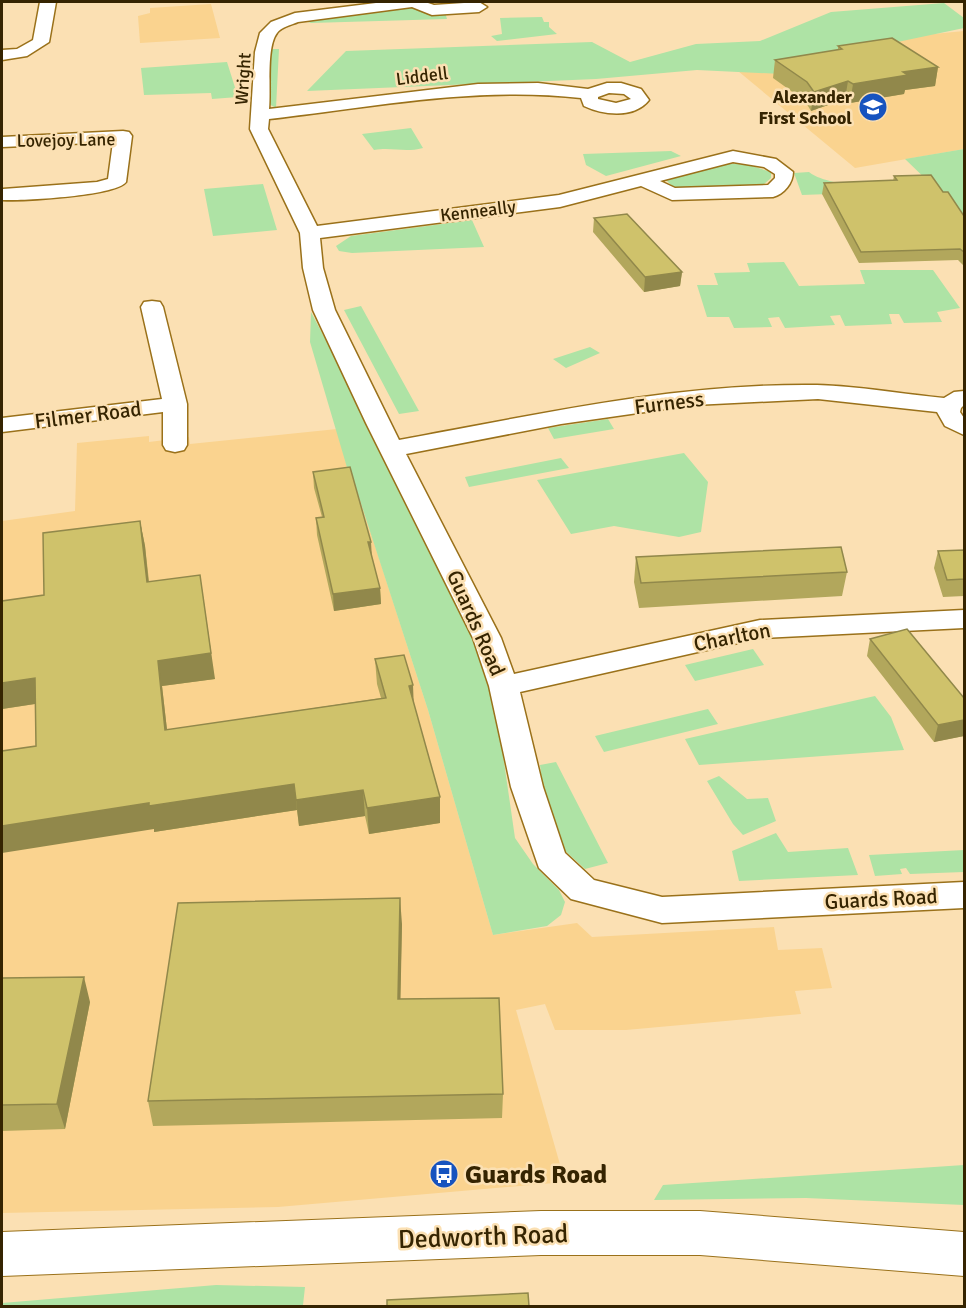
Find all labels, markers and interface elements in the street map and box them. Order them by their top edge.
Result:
street label: Wright [230,52,256,106]
street label: Liddell [395,62,449,90]
place label: Alexander First School [758,86,853,129]
school or university icon: Alexander First School [857,91,889,123]
street label: Lovejoy Lane [16,128,116,152]
street label: Kenneally [439,195,518,227]
street label: Furness [633,386,705,420]
street label: Filmer Road [33,396,143,434]
street label: Guards Road [441,566,511,680]
street label: Charlton [691,617,773,657]
street label: Guards Road [824,883,938,915]
bus stop icon: Guards Road [428,1158,460,1190]
place label: Guards Road [465,1159,607,1191]
street label: Dedworth Road [397,1218,569,1256]

